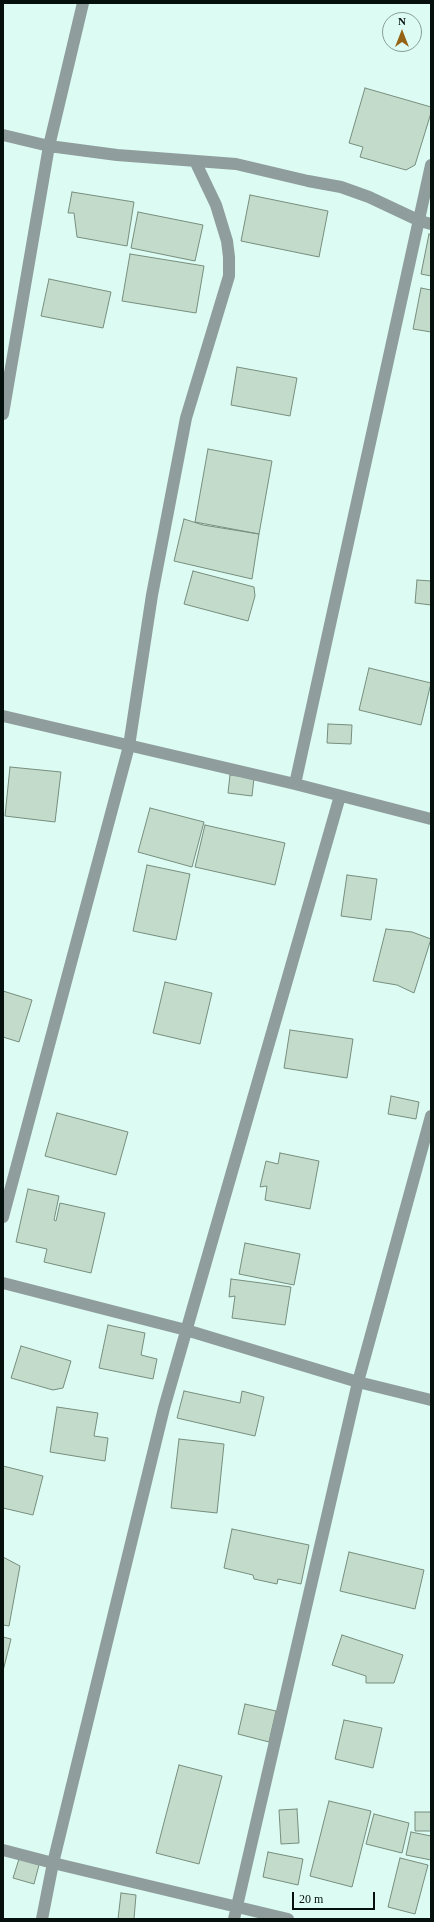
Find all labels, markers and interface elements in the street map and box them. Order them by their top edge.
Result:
north arrow [382,12,422,52]
text: N [398,15,406,27]
scale bar [294,1884,377,1910]
text: 20 m [299,1892,323,1906]

